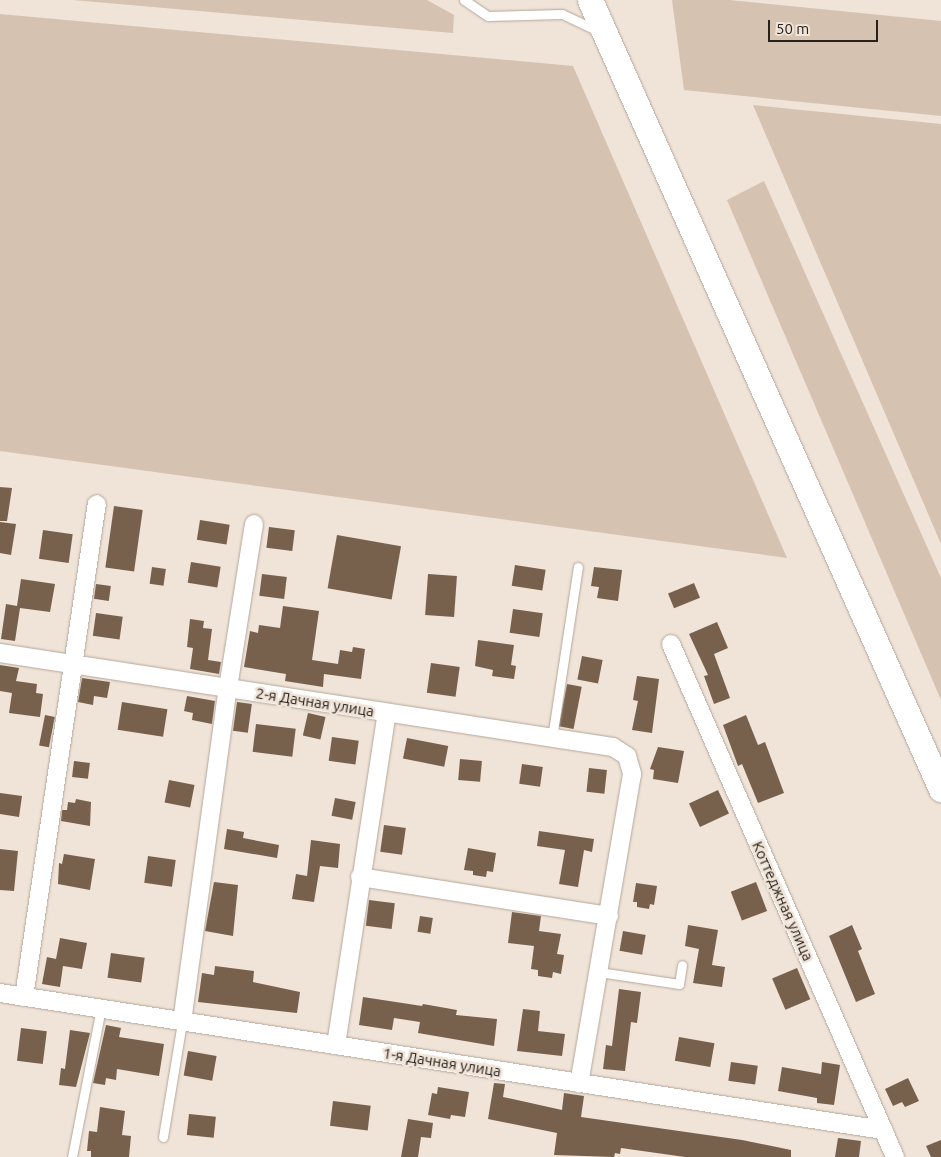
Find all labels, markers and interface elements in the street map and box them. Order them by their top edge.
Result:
scale bar [771,10,881,42]
text: 50 m [776,20,809,37]
street label: 2-я Дачная улица [255,684,375,720]
street label: Коттеджная улица [749,838,817,964]
street label: 1-я Дачная улица [382,1044,502,1080]

